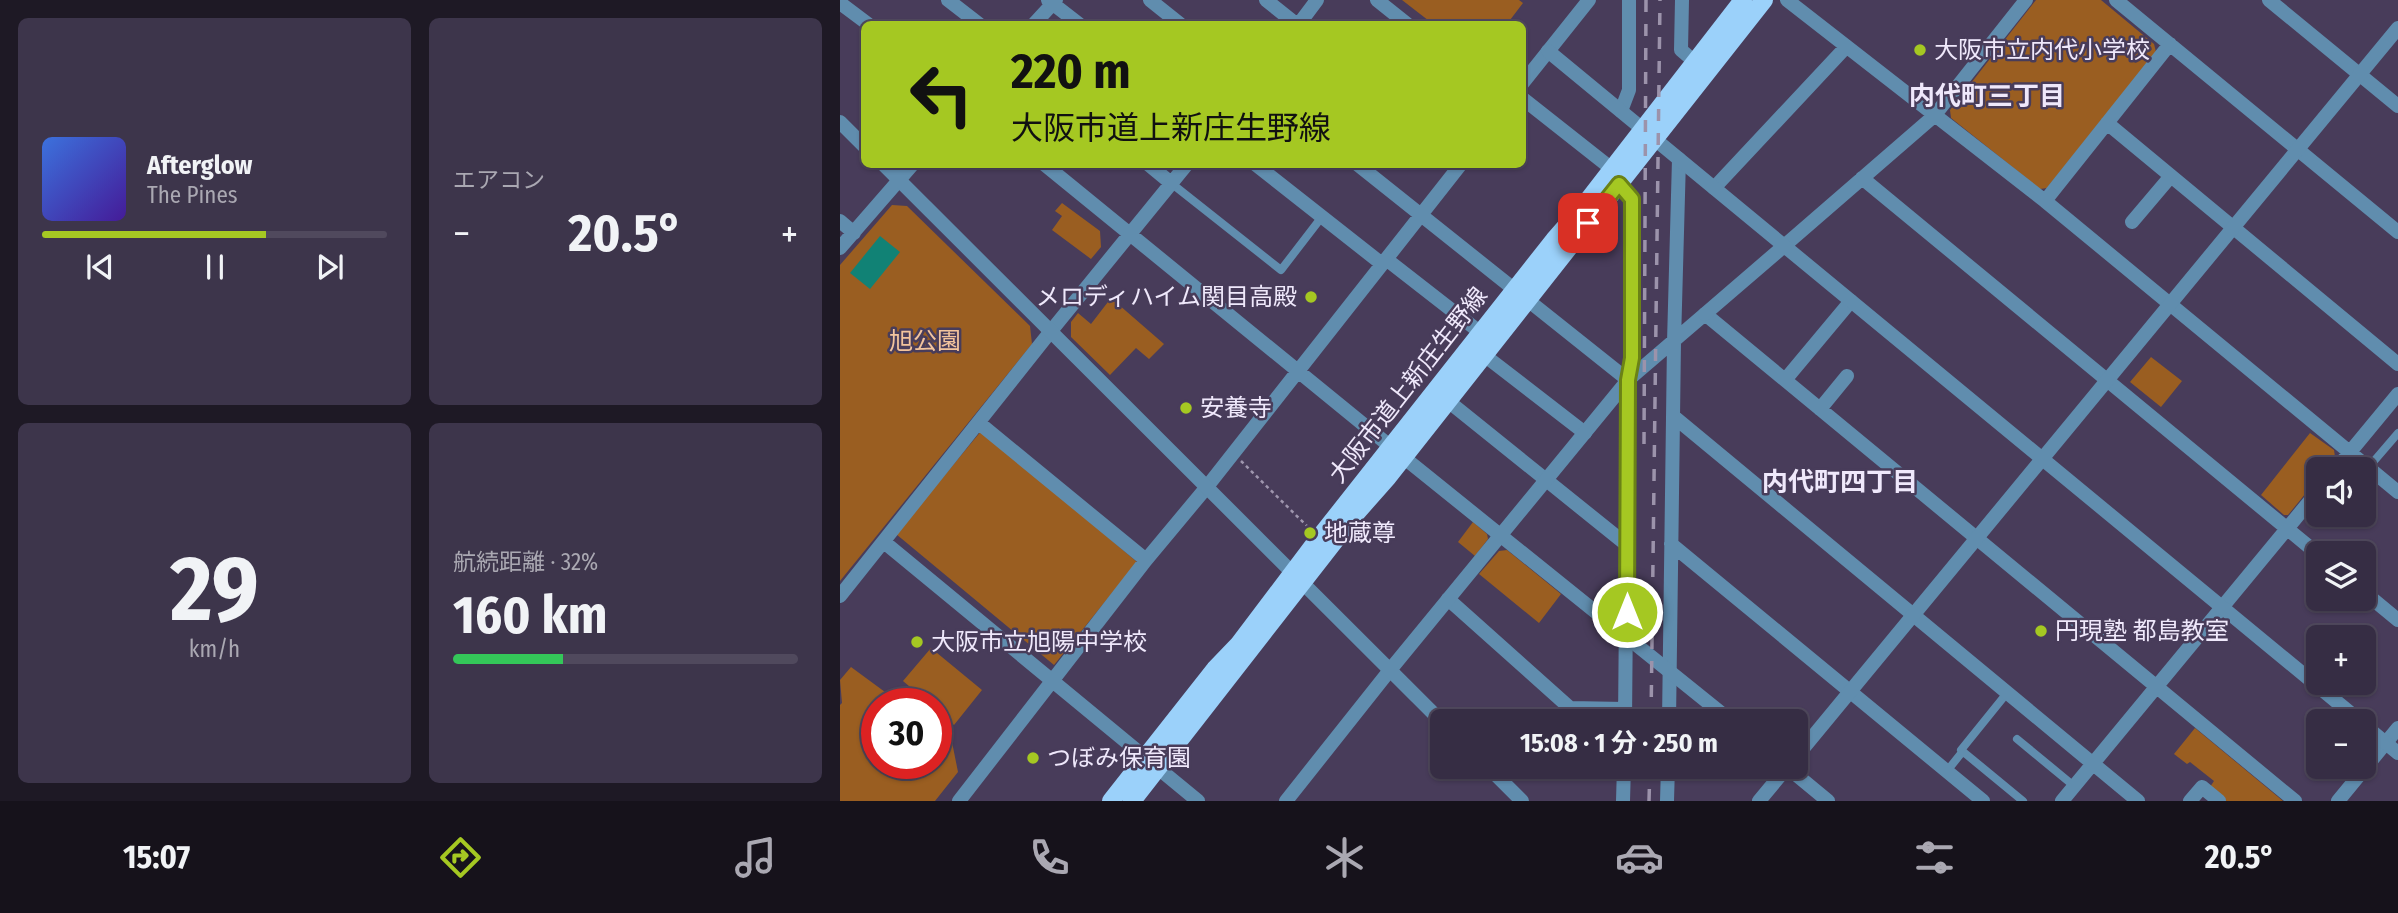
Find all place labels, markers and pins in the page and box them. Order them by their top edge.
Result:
place label: 大阪市立内代小学校 [1934,36,2150,64]
marker: 大阪市立内代小学校 [1912,42,1928,58]
pin [1558,193,1618,253]
place label: メロディハイム関目高殿 [1036,283,1297,311]
marker: メロディハイム関目高殿 [1303,289,1319,305]
place label: 安養寺 [1200,394,1272,422]
marker: 安養寺 [1178,400,1194,416]
place label: 地蔵尊 [1324,519,1396,547]
marker: 地蔵尊 [1302,525,1318,541]
place label: 円現塾 都島教室 [2055,617,2229,645]
marker: 円現塾 都島教室 [2033,623,2049,639]
place label: 大阪市立旭陽中学校 [931,628,1147,656]
marker: 大阪市立旭陽中学校 [909,634,925,650]
place label: つぼみ保育園 [1047,744,1191,772]
marker: つぼみ保育園 [1025,750,1041,766]

